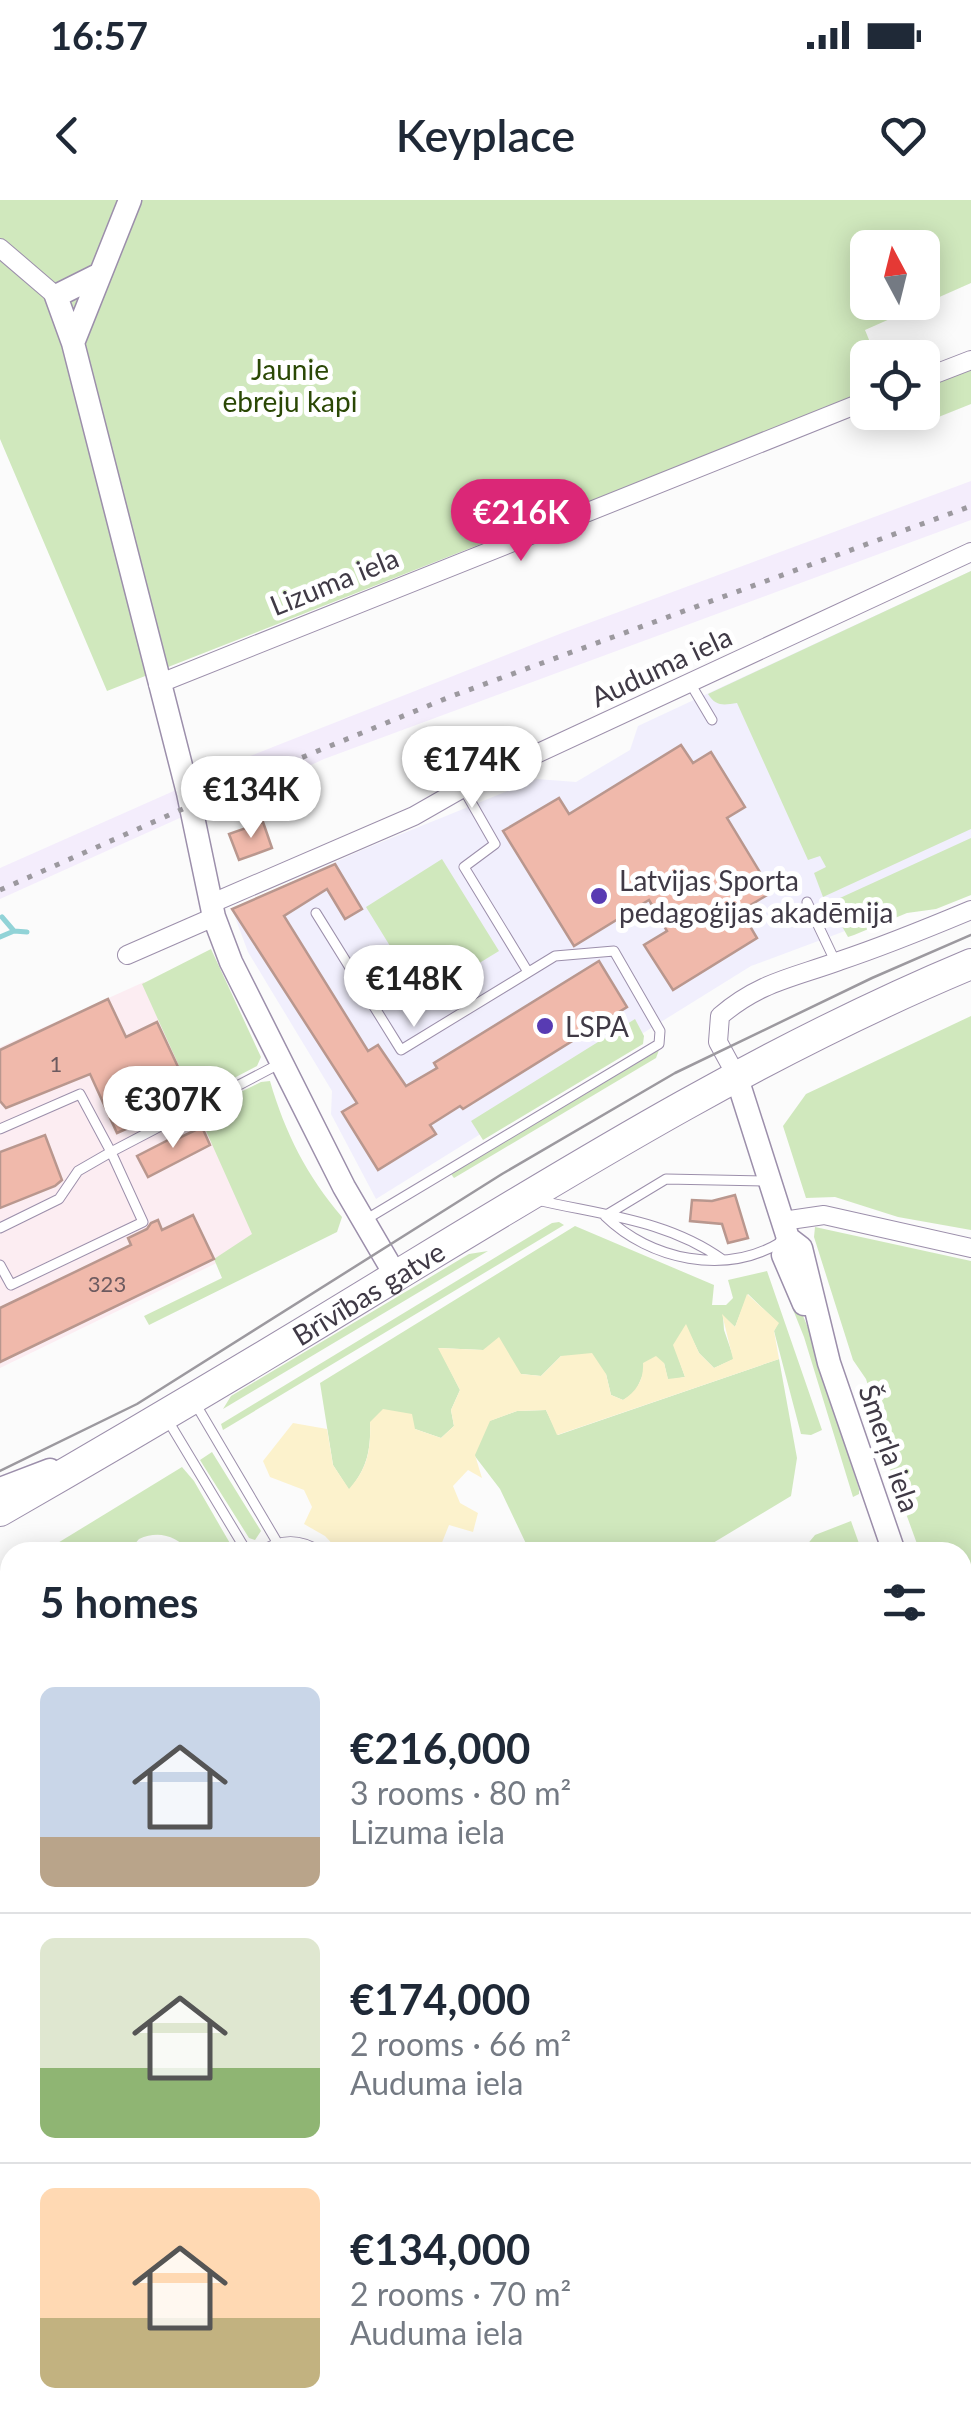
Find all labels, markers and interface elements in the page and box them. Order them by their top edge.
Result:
text: 16:57 [50,12,148,58]
icon: back [40,108,95,163]
text: Keyplace [396,108,575,162]
icon: heart [876,108,931,163]
north arrow [850,230,940,320]
map controls [850,230,940,430]
button: locate [850,340,940,430]
park label: Jaunie ebreju kapi [223,352,357,418]
pin: €216K [451,479,591,564]
text: €216K [473,492,569,531]
street label: Lizuma iela [265,540,403,622]
street label: Auduma iela [585,619,737,713]
pin: €174K [402,726,542,811]
text: €174K [424,739,520,778]
pin: €134K [181,756,321,841]
text: €134K [203,769,299,808]
place label: Latvijas Sporta pedagoģijas akadēmija [619,863,893,929]
marker: Latvijas Sporta pedagoģijas akadēmija [588,885,610,907]
pin: €148K [344,945,484,1030]
text: €148K [366,958,462,997]
place label: LSPA [565,1009,629,1043]
marker: LSPA [534,1015,556,1037]
house number: 1 [50,1050,62,1077]
pin: €307K [103,1066,243,1151]
text: €307K [125,1079,221,1118]
street label: Brīvības gatve [286,1234,451,1352]
house number: 323 [88,1270,126,1297]
street label: Šmerļa iela [852,1380,928,1516]
icon: filters [877,1575,932,1630]
text: 5 homes [40,1577,198,1627]
text: €216,000 [350,1723,530,1773]
icon: home [120,1727,240,1847]
text: 3 rooms · 80 m² [350,1773,571,1812]
text: Lizuma iela [350,1812,505,1851]
text: €174,000 [350,1974,530,2024]
icon: home [120,1978,240,2098]
text: 2 rooms · 66 m² [350,2024,571,2063]
text: Auduma iela [350,2063,523,2102]
text: €134,000 [350,2224,530,2274]
icon: home [120,2228,240,2348]
text: 2 rooms · 70 m² [350,2274,571,2313]
text: Auduma iela [350,2313,523,2352]

